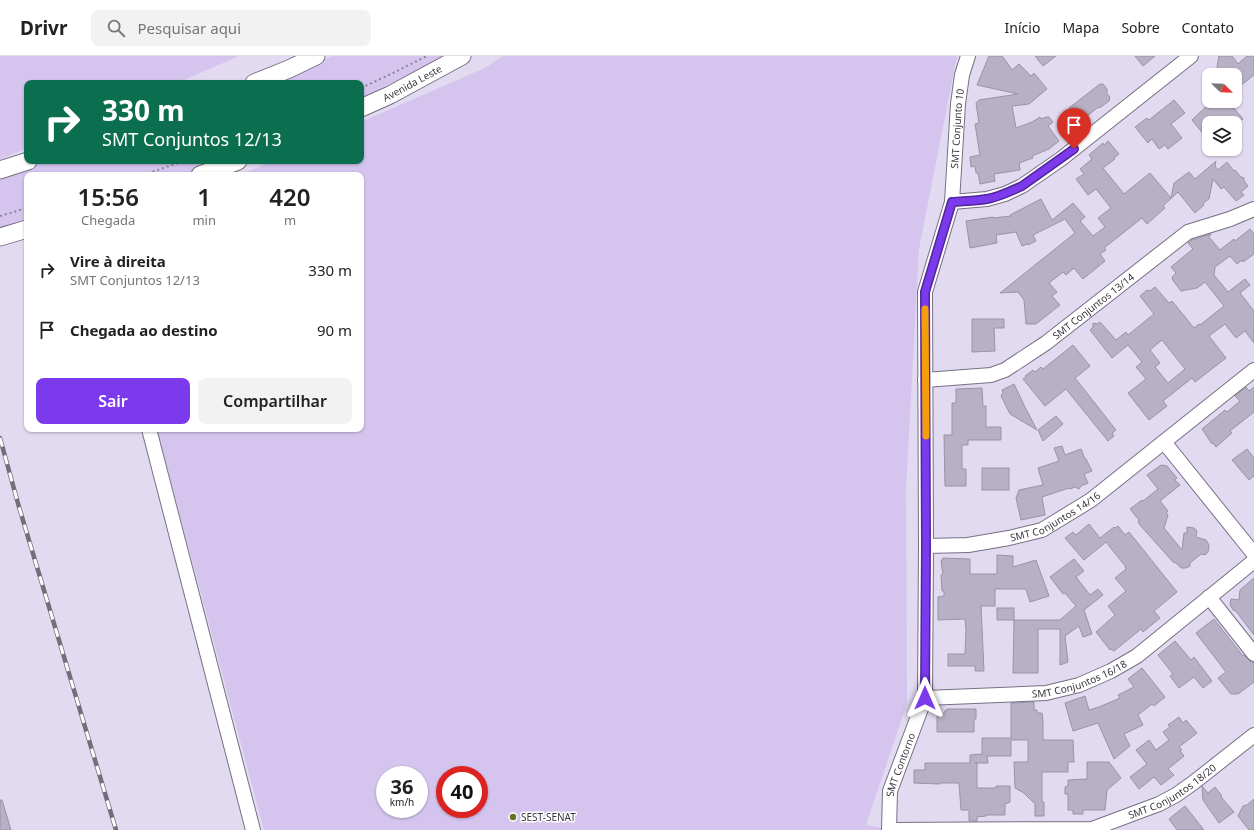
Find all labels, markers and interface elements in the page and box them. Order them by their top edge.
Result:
search box [91,10,371,46]
text: Drivr [20,15,67,41]
icon: search [105,17,127,39]
text: Pesquisar aqui [137,18,241,38]
text: Início [1005,18,1040,37]
text: Mapa [1062,18,1099,37]
text: Sobre [1121,18,1160,37]
text: Contato [1182,18,1234,37]
street label: Avenida Leste [380,61,445,104]
north arrow [1202,68,1242,108]
map controls [1202,68,1242,156]
street label: SMT Conjunto 10 [947,87,967,169]
text: 330 m [102,91,185,129]
icon: right [36,96,88,148]
pin [1057,108,1091,149]
icon: arrive [1063,114,1085,136]
button: layers [1202,116,1242,156]
text: SMT Conjuntos 12/13 [102,127,282,151]
text: 15:56 [77,180,139,213]
text: 1 [197,180,211,213]
text: 420 [269,180,311,213]
text: Chegada [81,211,135,229]
text: min [192,211,216,229]
text: m [284,211,296,229]
text: Vire à direita [70,251,166,271]
icon: right [36,259,58,281]
text: 330 m [308,260,352,280]
street label: SMT Conjuntos 13/14 [1049,270,1137,342]
text: SMT Conjuntos 12/13 [70,271,200,289]
icon: arrive [36,319,58,341]
text: Chegada ao destino [70,320,218,340]
text: 90 m [317,320,352,340]
button: Sair [36,378,190,424]
button: Compartilhar [198,378,352,424]
street label: SMT Conjuntos 14/16 [1009,488,1103,544]
street label: SMT Conjuntos 16/18 [1032,656,1129,701]
position arrow [904,677,946,719]
street label: SMT Contorno [883,731,918,797]
street label: SMT Conjuntos 18/20 [1126,760,1219,822]
speed limit sign: 40 [436,766,488,818]
text: 36 [391,773,413,800]
text: km/h [390,795,414,809]
place label: SEST-SENAT [521,810,576,824]
marker: SEST-SENAT [508,812,518,822]

